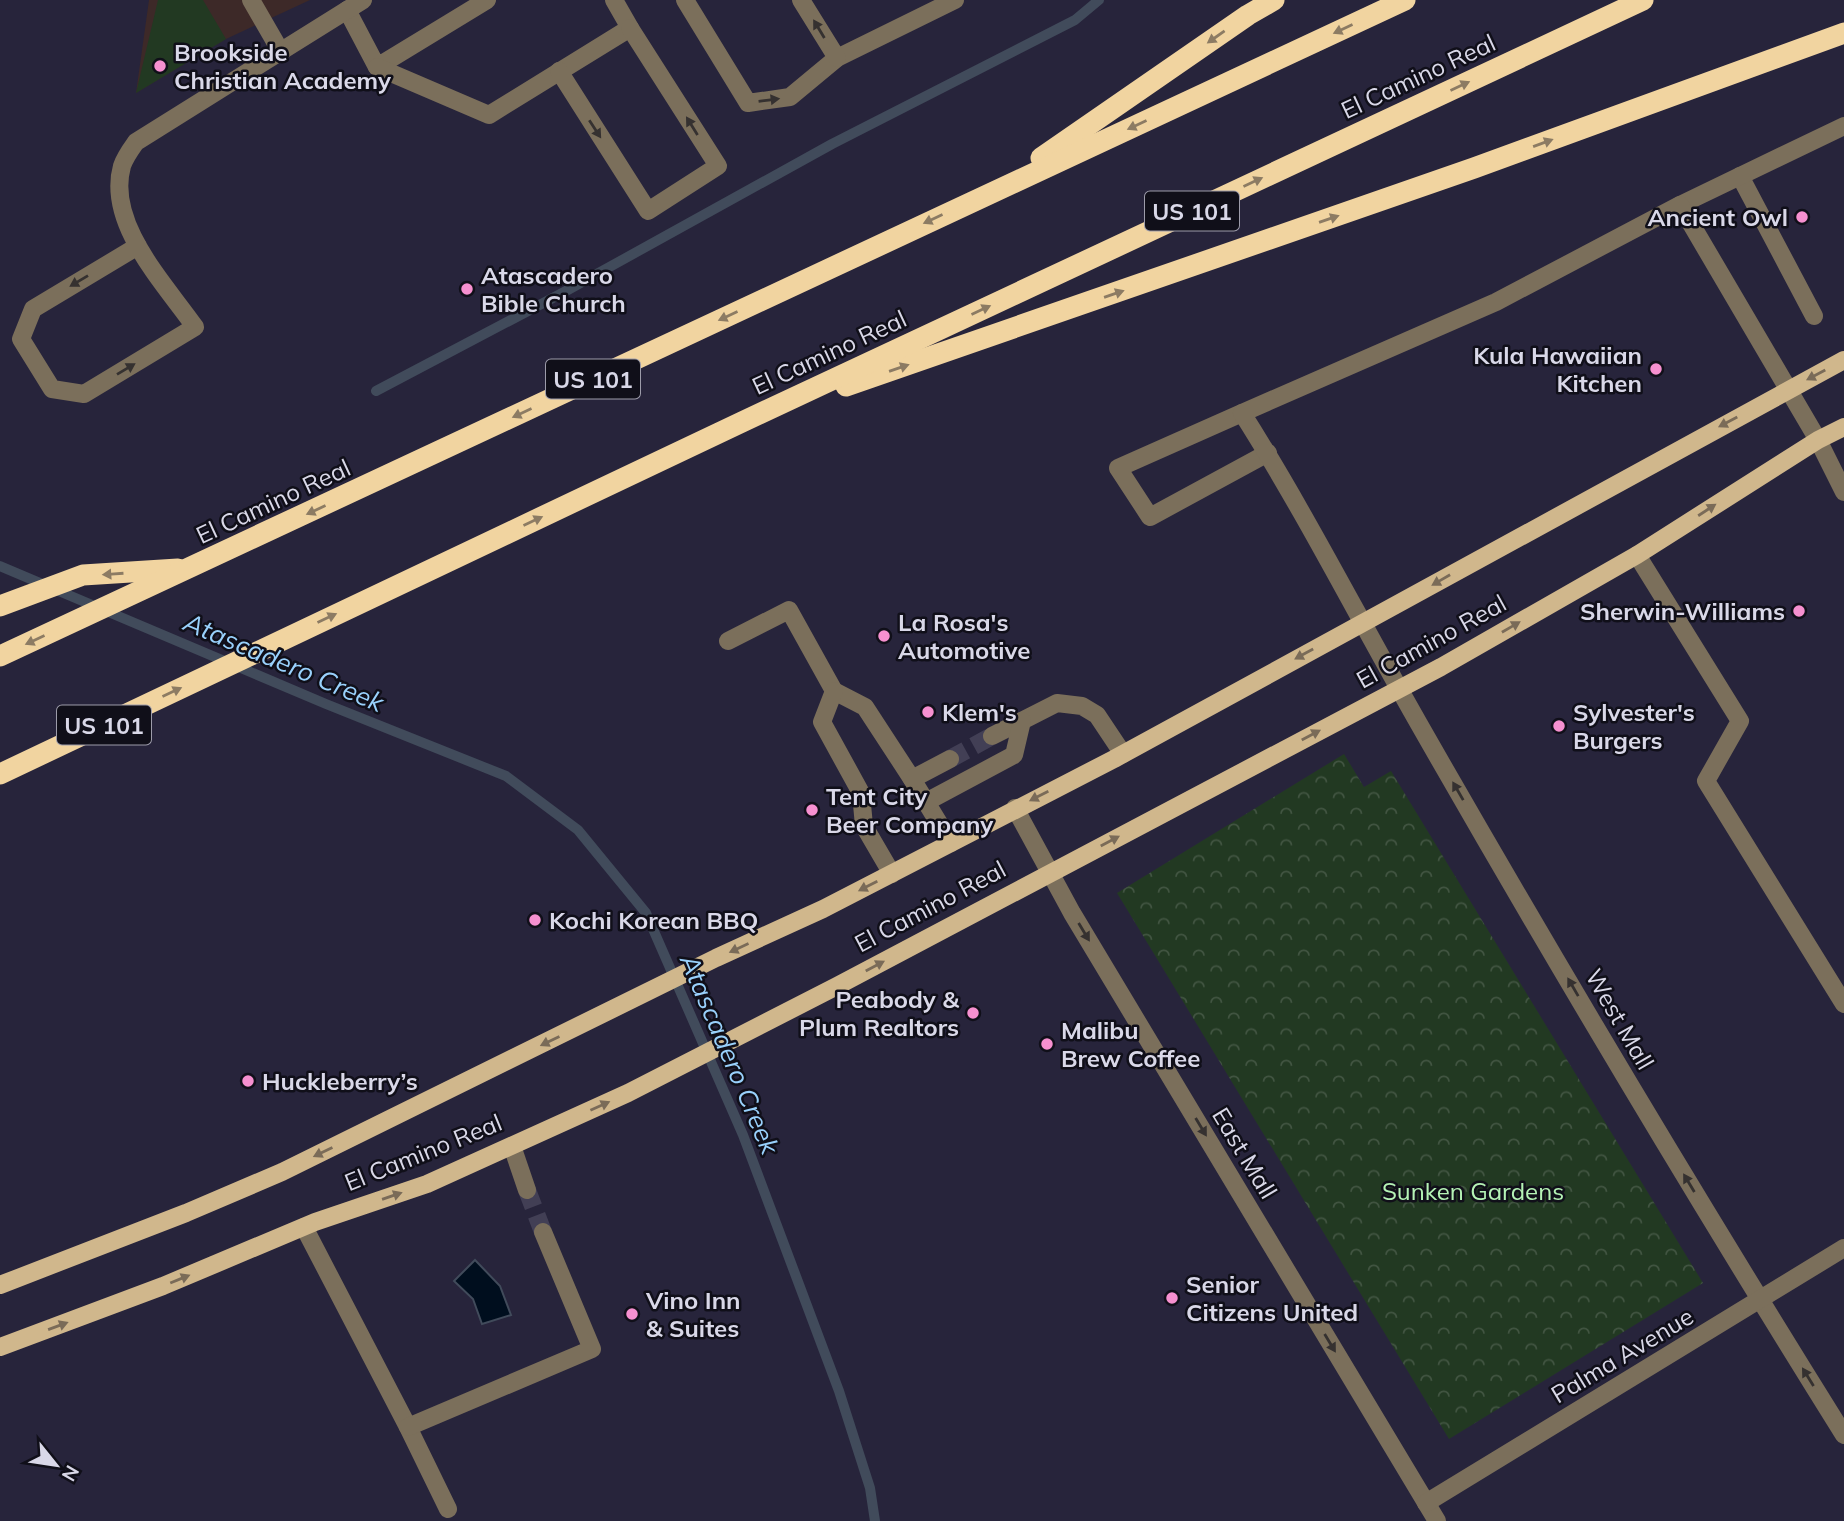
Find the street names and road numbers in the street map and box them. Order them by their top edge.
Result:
street label: El Camino Real [1336,27,1500,125]
road number: US 101 [1145,192,1239,230]
street label: El Camino Real [747,303,911,401]
road number: US 101 [546,360,640,398]
street label: El Camino Real [191,452,355,550]
street label: El Camino Real [1351,587,1511,695]
road number: US 101 [57,706,151,744]
street label: El Camino Real [849,854,1011,958]
street label: West Mall [1579,963,1661,1075]
street label: East Mall [1206,1102,1284,1204]
street label: El Camino Real [340,1107,506,1197]
street label: Palma Avenue [1545,1301,1699,1409]

